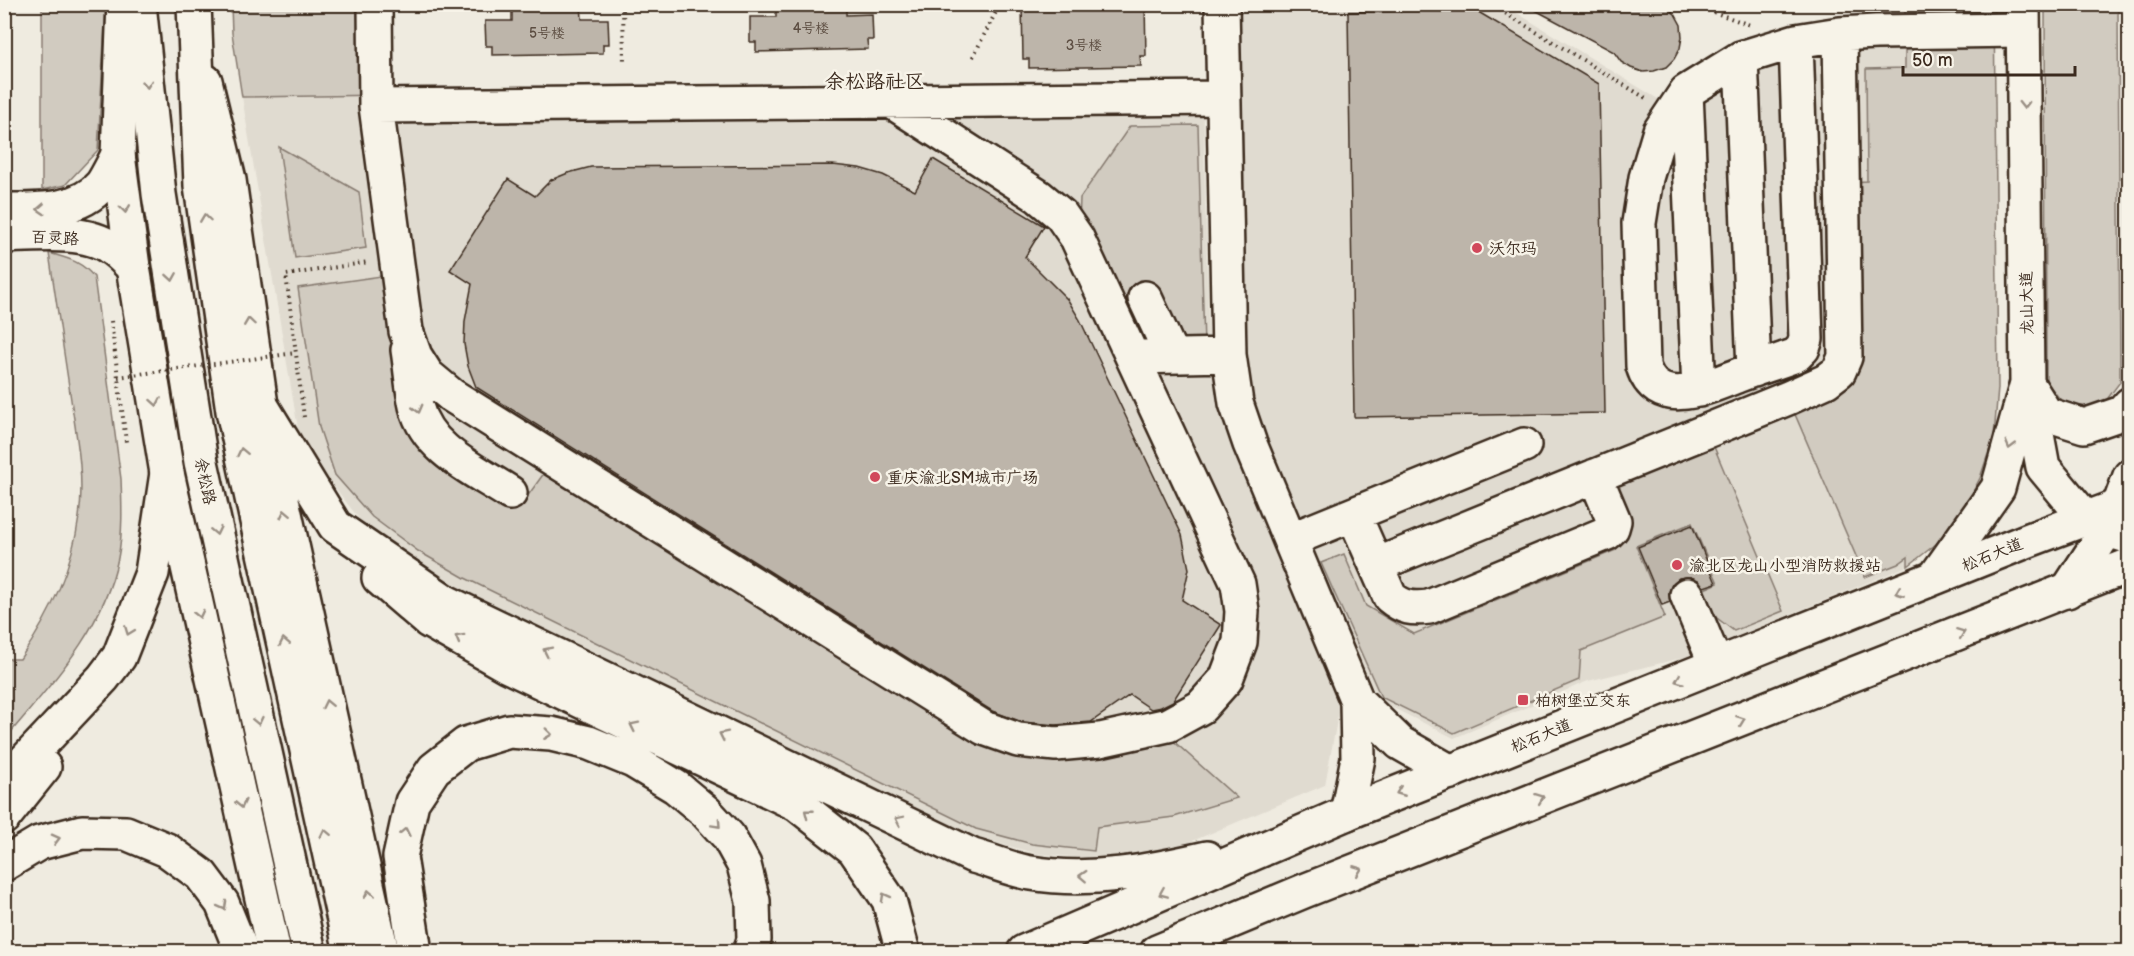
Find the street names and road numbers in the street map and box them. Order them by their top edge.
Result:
street label: 百灵路 [30,228,79,249]
street label: 龙山大道 [2017,271,2038,335]
street label: 余松路 [190,456,219,507]
street label: 松石大道 [1959,535,2026,576]
street label: 松石大道 [1508,716,1575,757]

